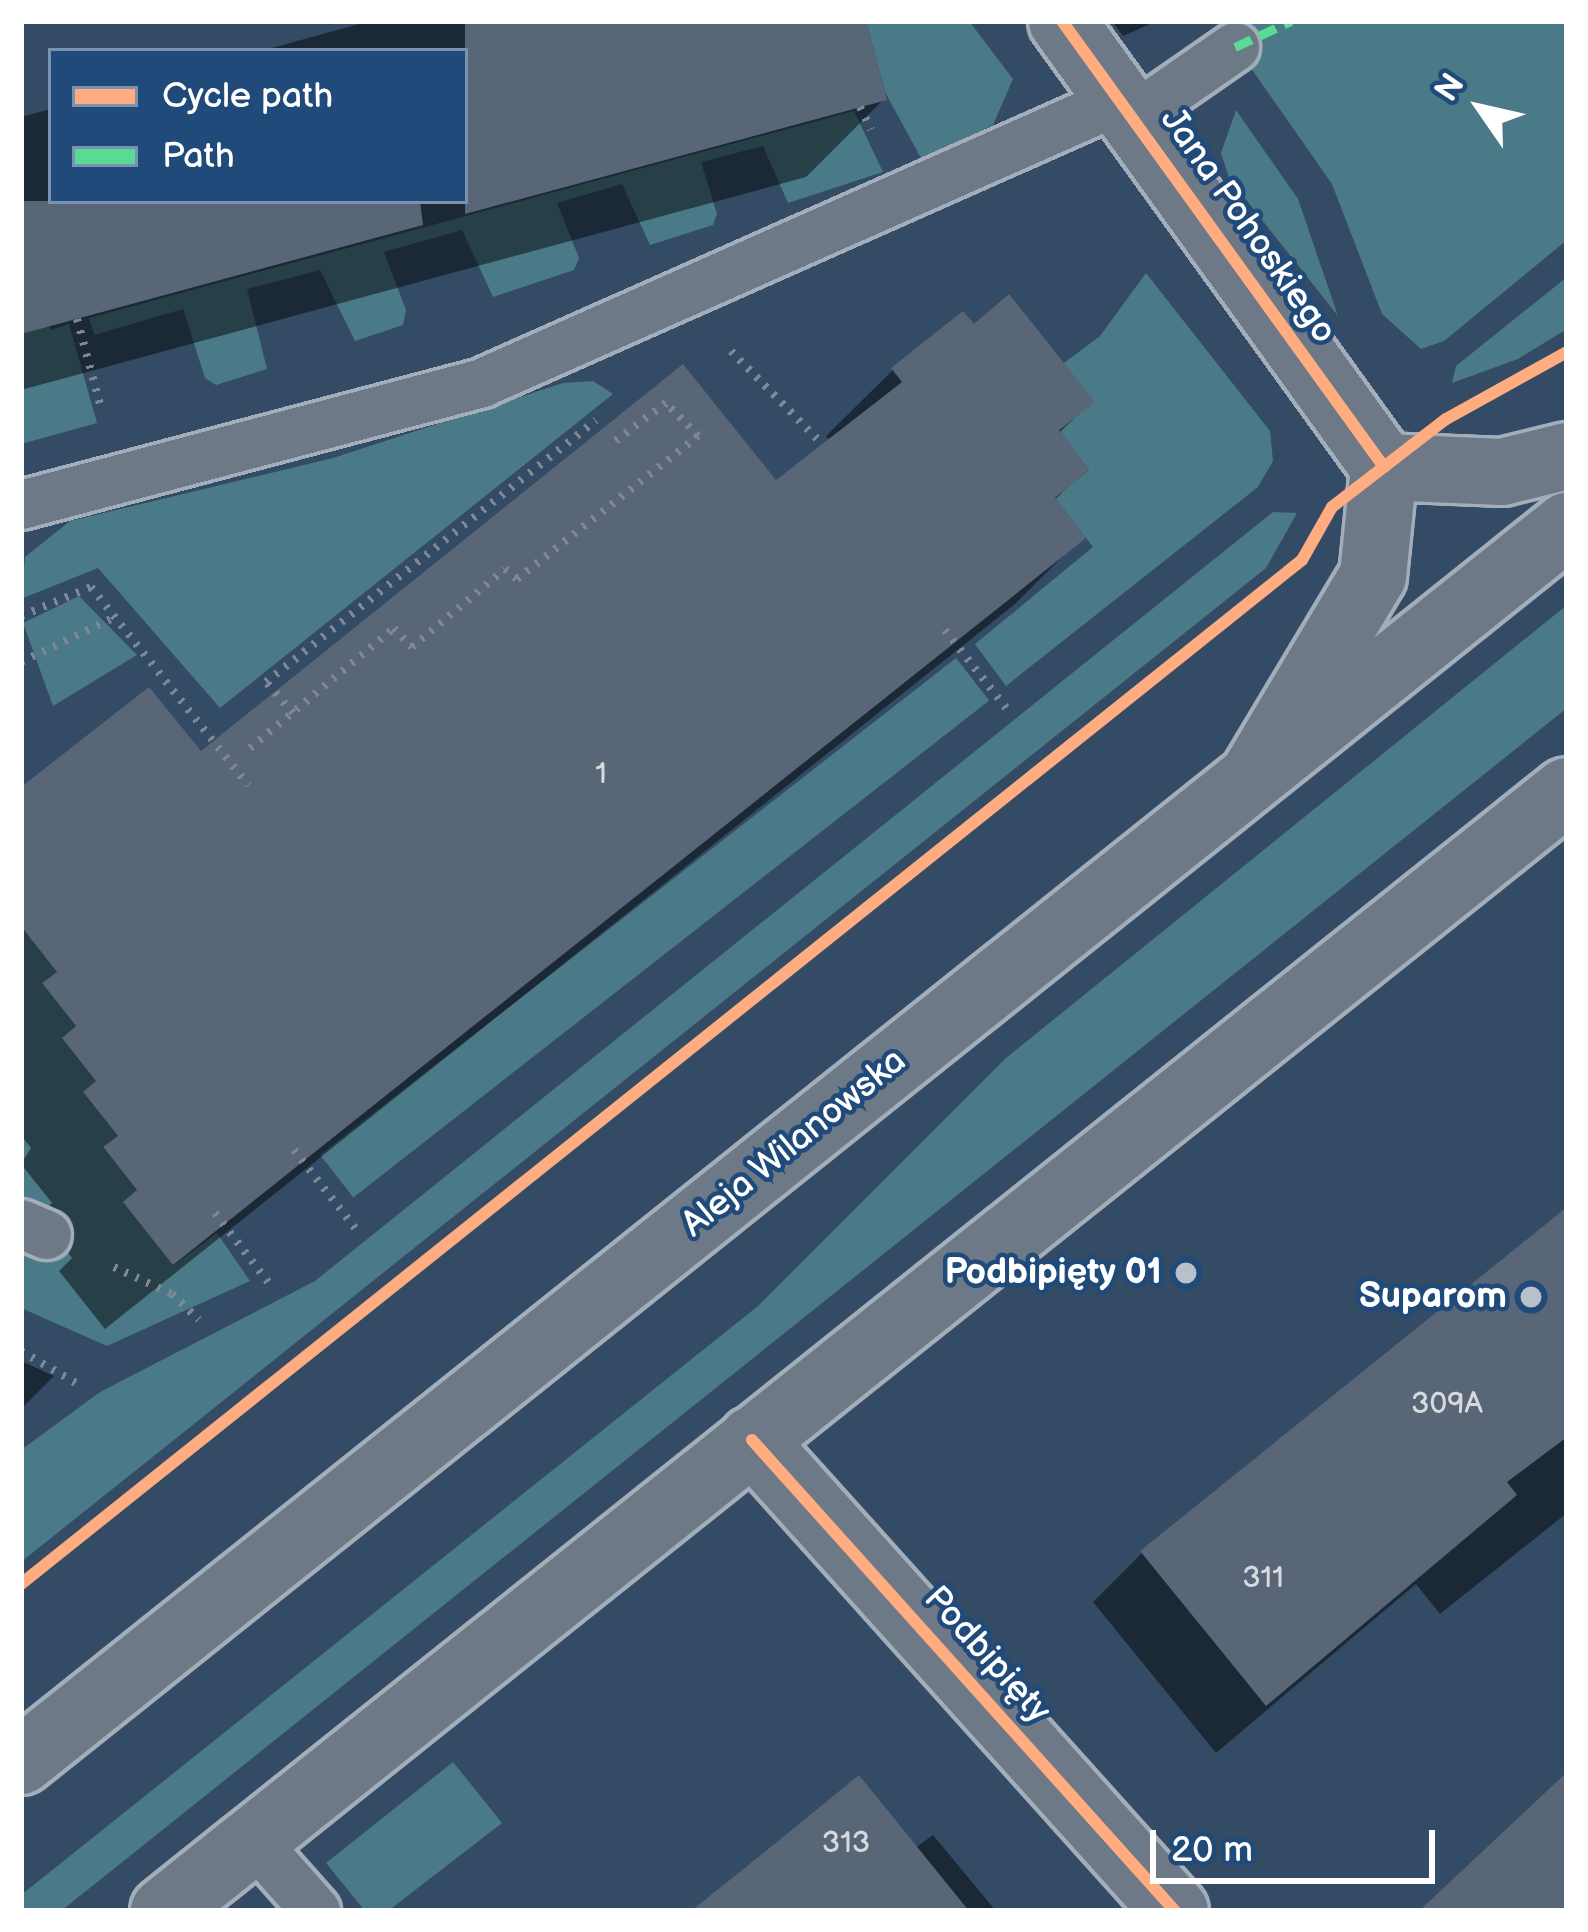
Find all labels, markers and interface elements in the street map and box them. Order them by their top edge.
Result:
legend [48,48,468,204]
north arrow [1420,48,1540,168]
text: N [1427,66,1474,109]
text: Cycle path [162,75,333,118]
street label: Jana Pohoskiego [1151,100,1345,352]
text: Path [162,135,235,178]
house number: 1 [595,756,607,792]
street label: Aleja Wilanowska [673,1039,915,1247]
place label: Podbipięty 01 [944,1251,1162,1295]
marker: Podbipięty 01 [1173,1260,1199,1286]
place label: Suparom [1359,1275,1507,1319]
marker: Suparom [1518,1284,1544,1310]
house number: 309A [1411,1386,1483,1422]
house number: 311 [1242,1560,1284,1596]
street label: Podbipięty [914,1578,1060,1732]
scale bar [1156,1806,1441,1880]
house number: 313 [822,1825,870,1861]
text: 20 m [1171,1829,1253,1872]

